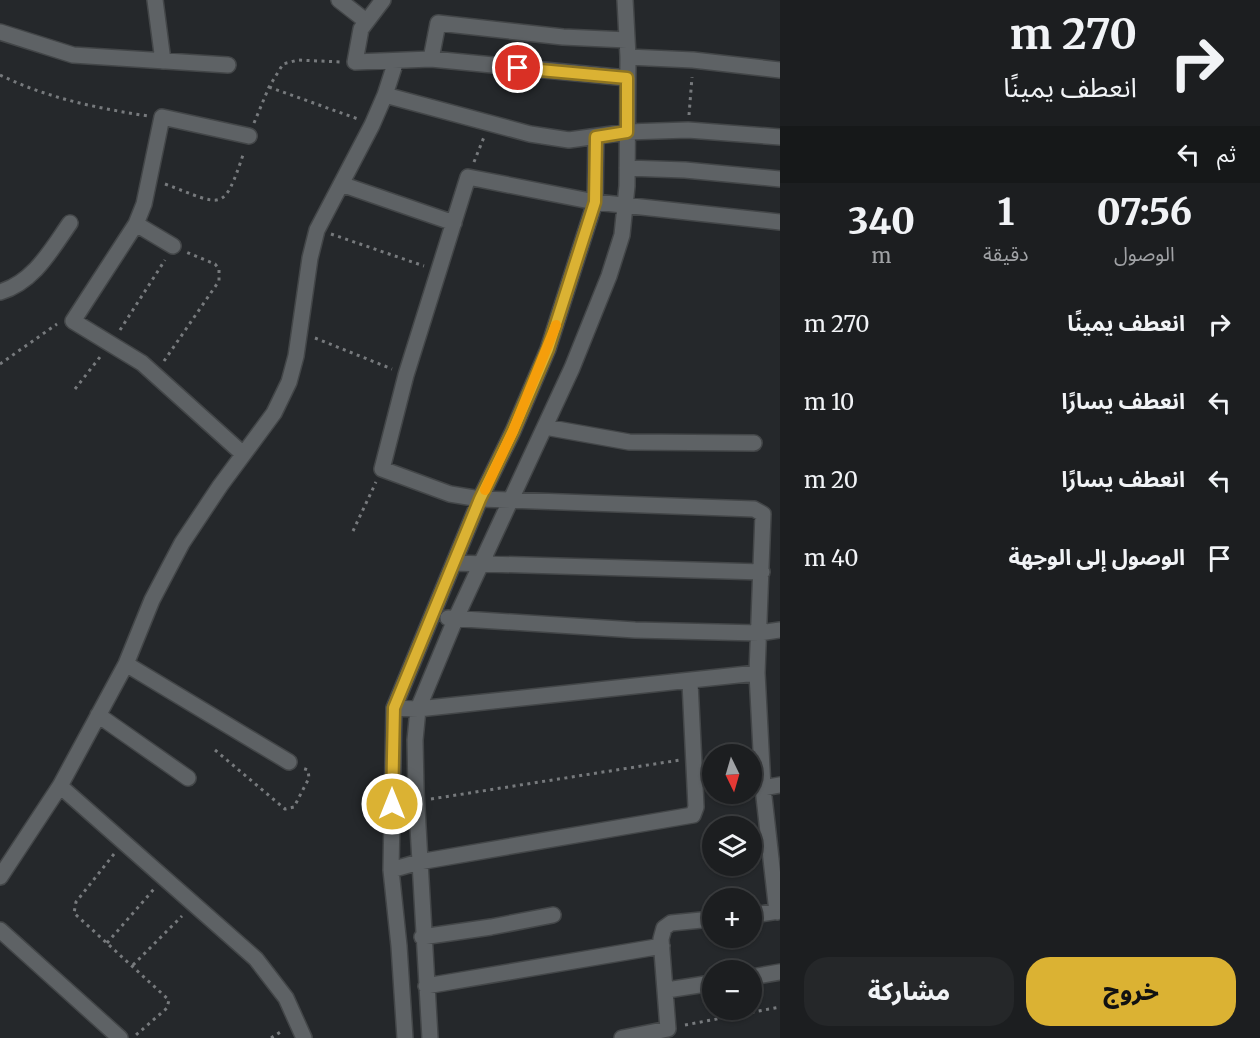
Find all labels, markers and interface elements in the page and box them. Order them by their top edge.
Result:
text: 270 m [1010,8,1137,60]
icon: right [1158,24,1236,102]
pin [492,42,543,93]
icon: arrive [501,51,534,84]
text: انعطف يمينًا [1003,70,1137,104]
icon: left [1172,138,1205,171]
text: ثم [1217,140,1236,168]
text: 1 [997,190,1014,235]
text: 07:56 [1097,190,1192,235]
text: 340 [848,199,915,244]
text: دقيقة [983,241,1029,266]
text: الوصول [1114,241,1175,266]
text: m [872,243,891,268]
icon: right [1203,308,1236,341]
text: انعطف يمينًا [1067,309,1185,337]
text: 270 m [804,310,870,338]
icon: left [1203,386,1236,419]
text: انعطف يسارًا [1062,387,1185,415]
text: 10 m [804,388,854,416]
icon: left [1203,464,1236,497]
text: انعطف يسارًا [1062,465,1185,493]
text: 20 m [804,466,858,494]
icon: arrive [1203,542,1236,575]
text: الوصول إلى الوجهة [1008,543,1185,571]
text: 40 m [804,544,859,572]
north arrow [702,744,762,804]
map controls [702,744,762,1020]
position arrow [360,772,424,836]
button: layers [702,816,762,876]
button: + [702,888,762,948]
button: مشاركة [804,957,1014,1026]
button: خروج [1026,957,1236,1026]
button: − [702,960,762,1020]

